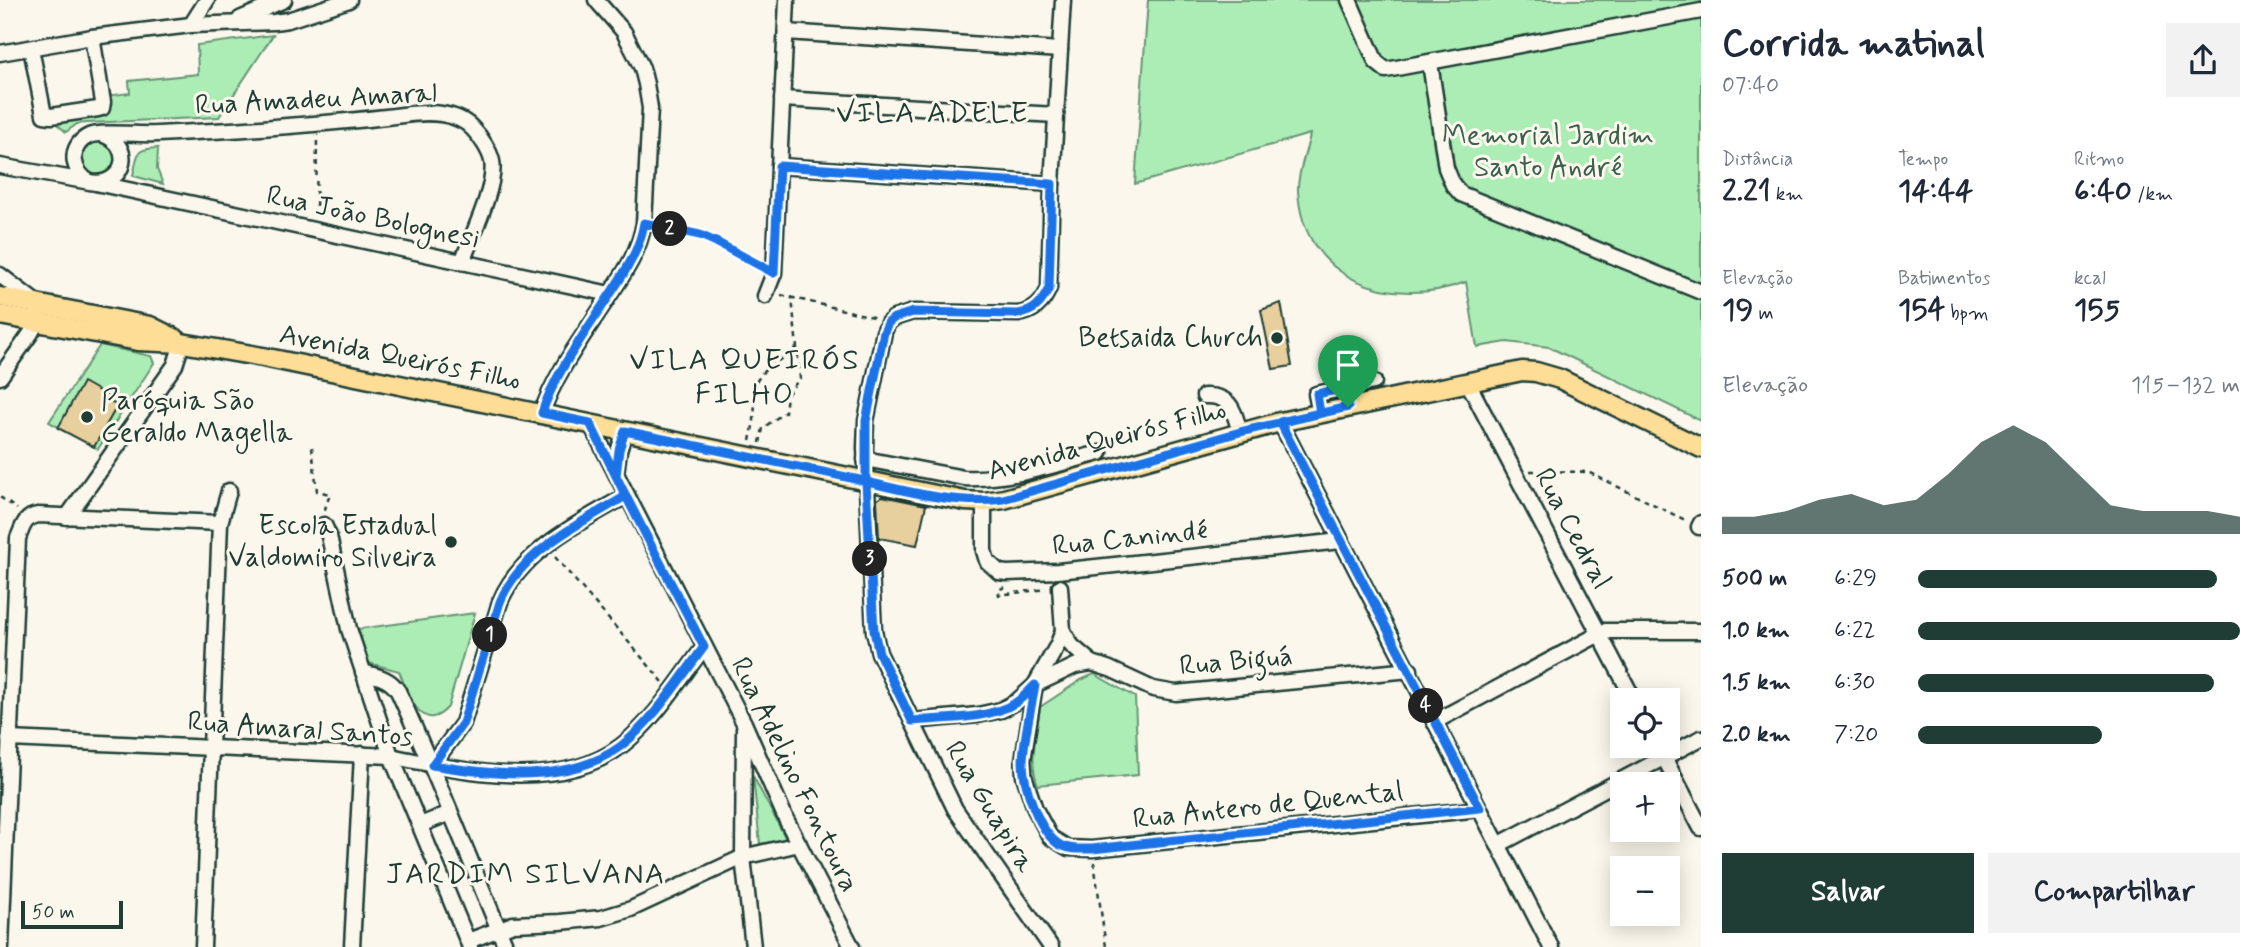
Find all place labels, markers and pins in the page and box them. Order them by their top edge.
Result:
pin: 2 [652,212,688,246]
place label: Betsaida Church [1078,320,1263,357]
marker: Betsaida Church [1269,330,1285,346]
pin [1318,335,1378,407]
place label: Paróquia São Geraldo Magella [101,383,293,454]
marker: Paróquia São Geraldo Magella [79,409,95,425]
place label: Escola Estadual Valdomiro Silveira [228,508,437,577]
marker: Escola Estadual Valdomiro Silveira [443,534,459,550]
pin: 3 [852,542,888,576]
pin: 1 [472,618,508,652]
pin: 4 [1408,688,1444,724]

